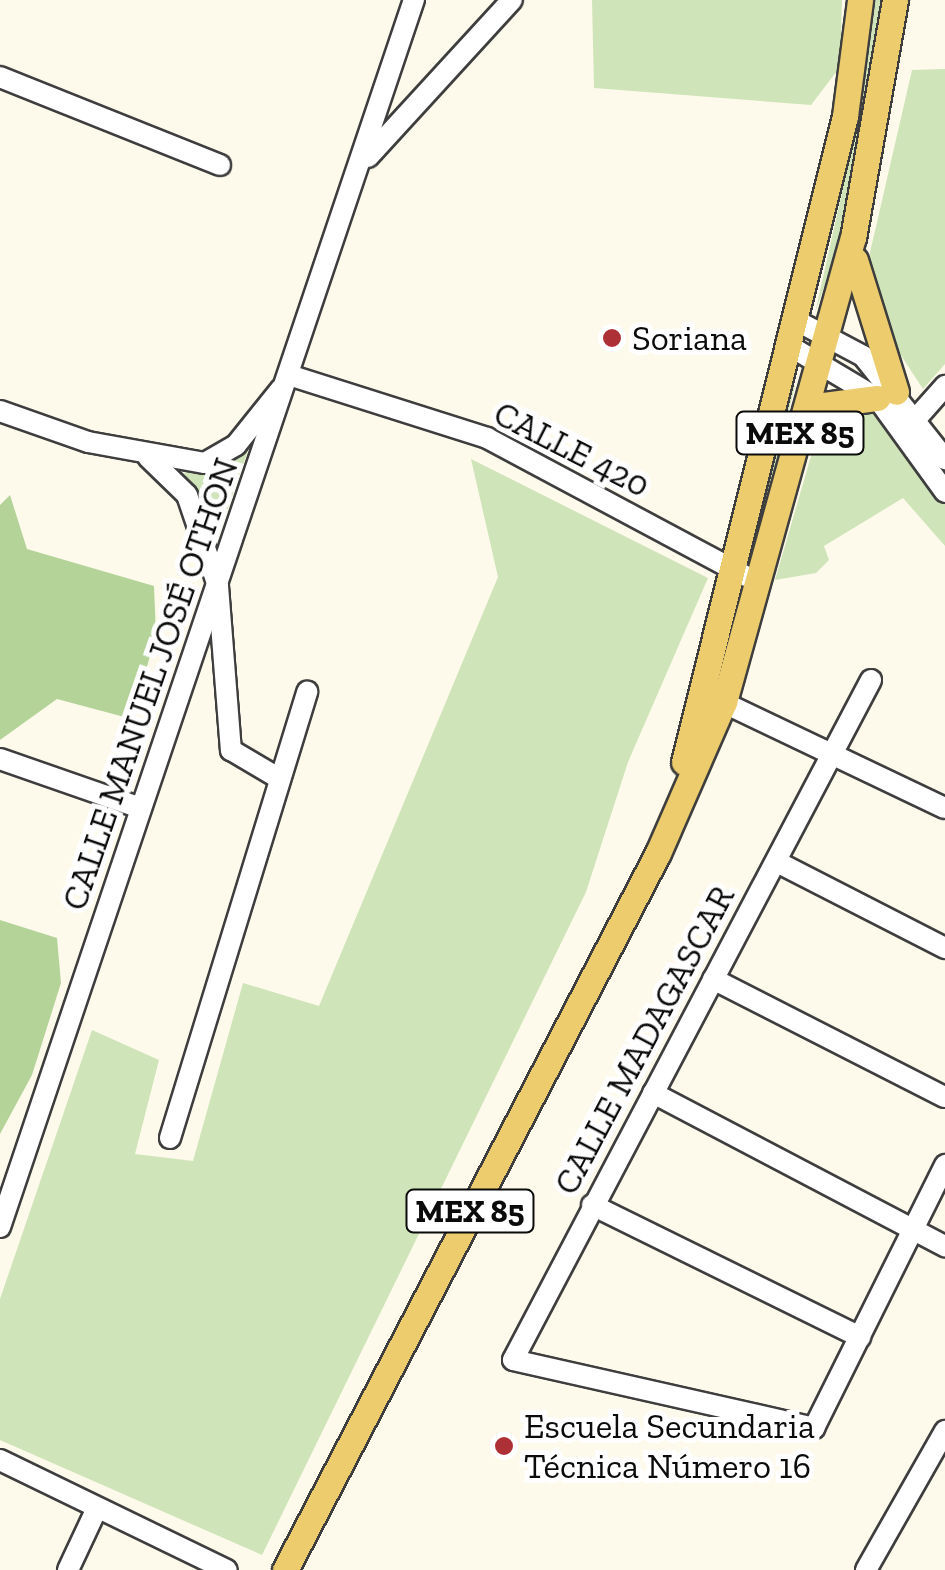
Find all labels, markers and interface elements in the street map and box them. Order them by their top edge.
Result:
place label: Soriana [632,317,747,359]
marker: Soriana [601,327,623,349]
street label: CALLE 420 [487,392,657,506]
road number: MEX 85 [735,406,865,460]
street label: CALLE MANUEL JOSÉ OTHON [53,452,247,916]
street label: CALLE MADAGASCAR [545,879,743,1201]
road number: MEX 85 [405,1184,535,1238]
place label: Escuela Secundaria Técnica Número 16 [524,1405,815,1487]
marker: Escuela Secundaria Técnica Número 16 [493,1435,515,1457]

